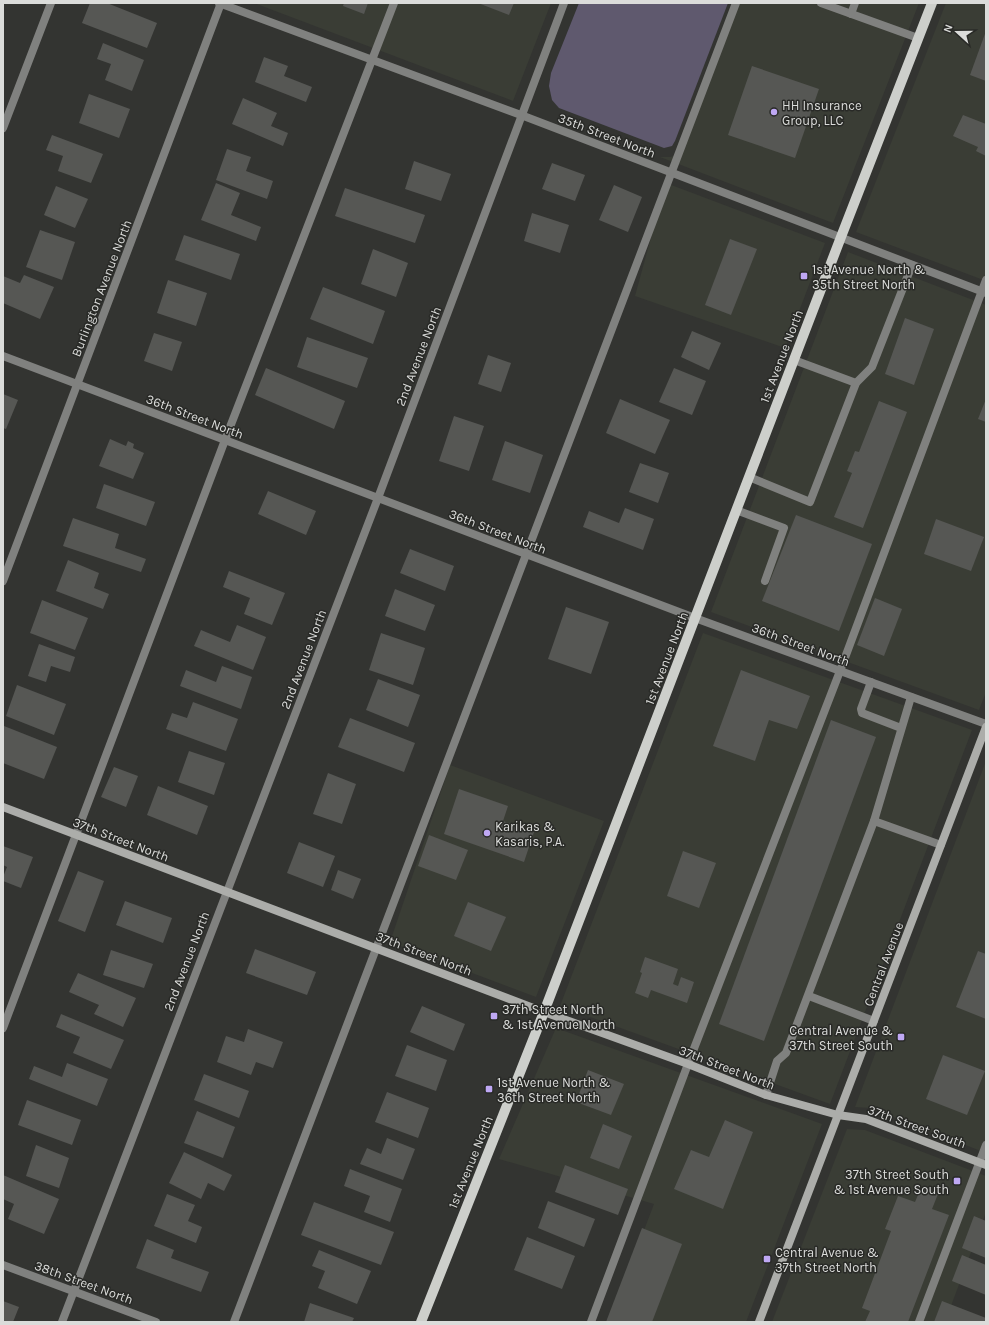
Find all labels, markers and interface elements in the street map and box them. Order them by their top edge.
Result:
north arrow [937,12,977,52]
text: N [941,23,956,35]
place label: HH Insurance Group, LLC [782,98,862,128]
marker: HH Insurance Group, LLC [769,107,779,117]
street label: 35th Street North [556,110,658,161]
street label: Burlington Avenue North [68,218,135,359]
place label: 1st Avenue North & 35th Street North [812,262,925,292]
marker: 1st Avenue North & 35th Street North [799,271,809,281]
street label: 2nd Avenue North [393,304,444,408]
street label: 1st Avenue North [757,308,806,405]
street label: 36th Street North [144,391,246,442]
street label: 36th Street North [447,506,549,557]
street label: 2nd Avenue North [278,607,329,711]
street label: 1st Avenue North [642,610,691,707]
street label: 36th Street North [750,620,852,669]
street label: 37th Street North [71,814,171,865]
place label: Karikas & Kasaris, P.A. [495,819,565,849]
marker: Karikas & Kasaris, P.A. [482,828,492,838]
street label: 2nd Avenue North [161,909,212,1013]
street label: Central Avenue [861,920,906,1008]
street label: 37th Street North [374,928,474,979]
place label: 37th Street North & 1st Avenue North [502,1002,615,1032]
marker: 37th Street North & 1st Avenue North [489,1011,499,1021]
place label: Central Avenue & 37th Street South [789,1023,893,1053]
marker: Central Avenue & 37th Street South [896,1032,906,1042]
street label: 37th Street North [677,1042,777,1093]
place label: 1st Avenue North & 36th Street North [497,1075,610,1105]
marker: 1st Avenue North & 36th Street North [484,1084,494,1094]
street label: 37th Street South [865,1102,968,1151]
street label: 1st Avenue North [445,1114,496,1211]
place label: 37th Street South & 1st Avenue South [833,1167,949,1197]
marker: 37th Street South & 1st Avenue South [952,1176,962,1186]
place label: Central Avenue & 37th Street North [775,1245,879,1275]
marker: Central Avenue & 37th Street North [762,1254,772,1264]
street label: 38th Street North [33,1258,135,1307]

